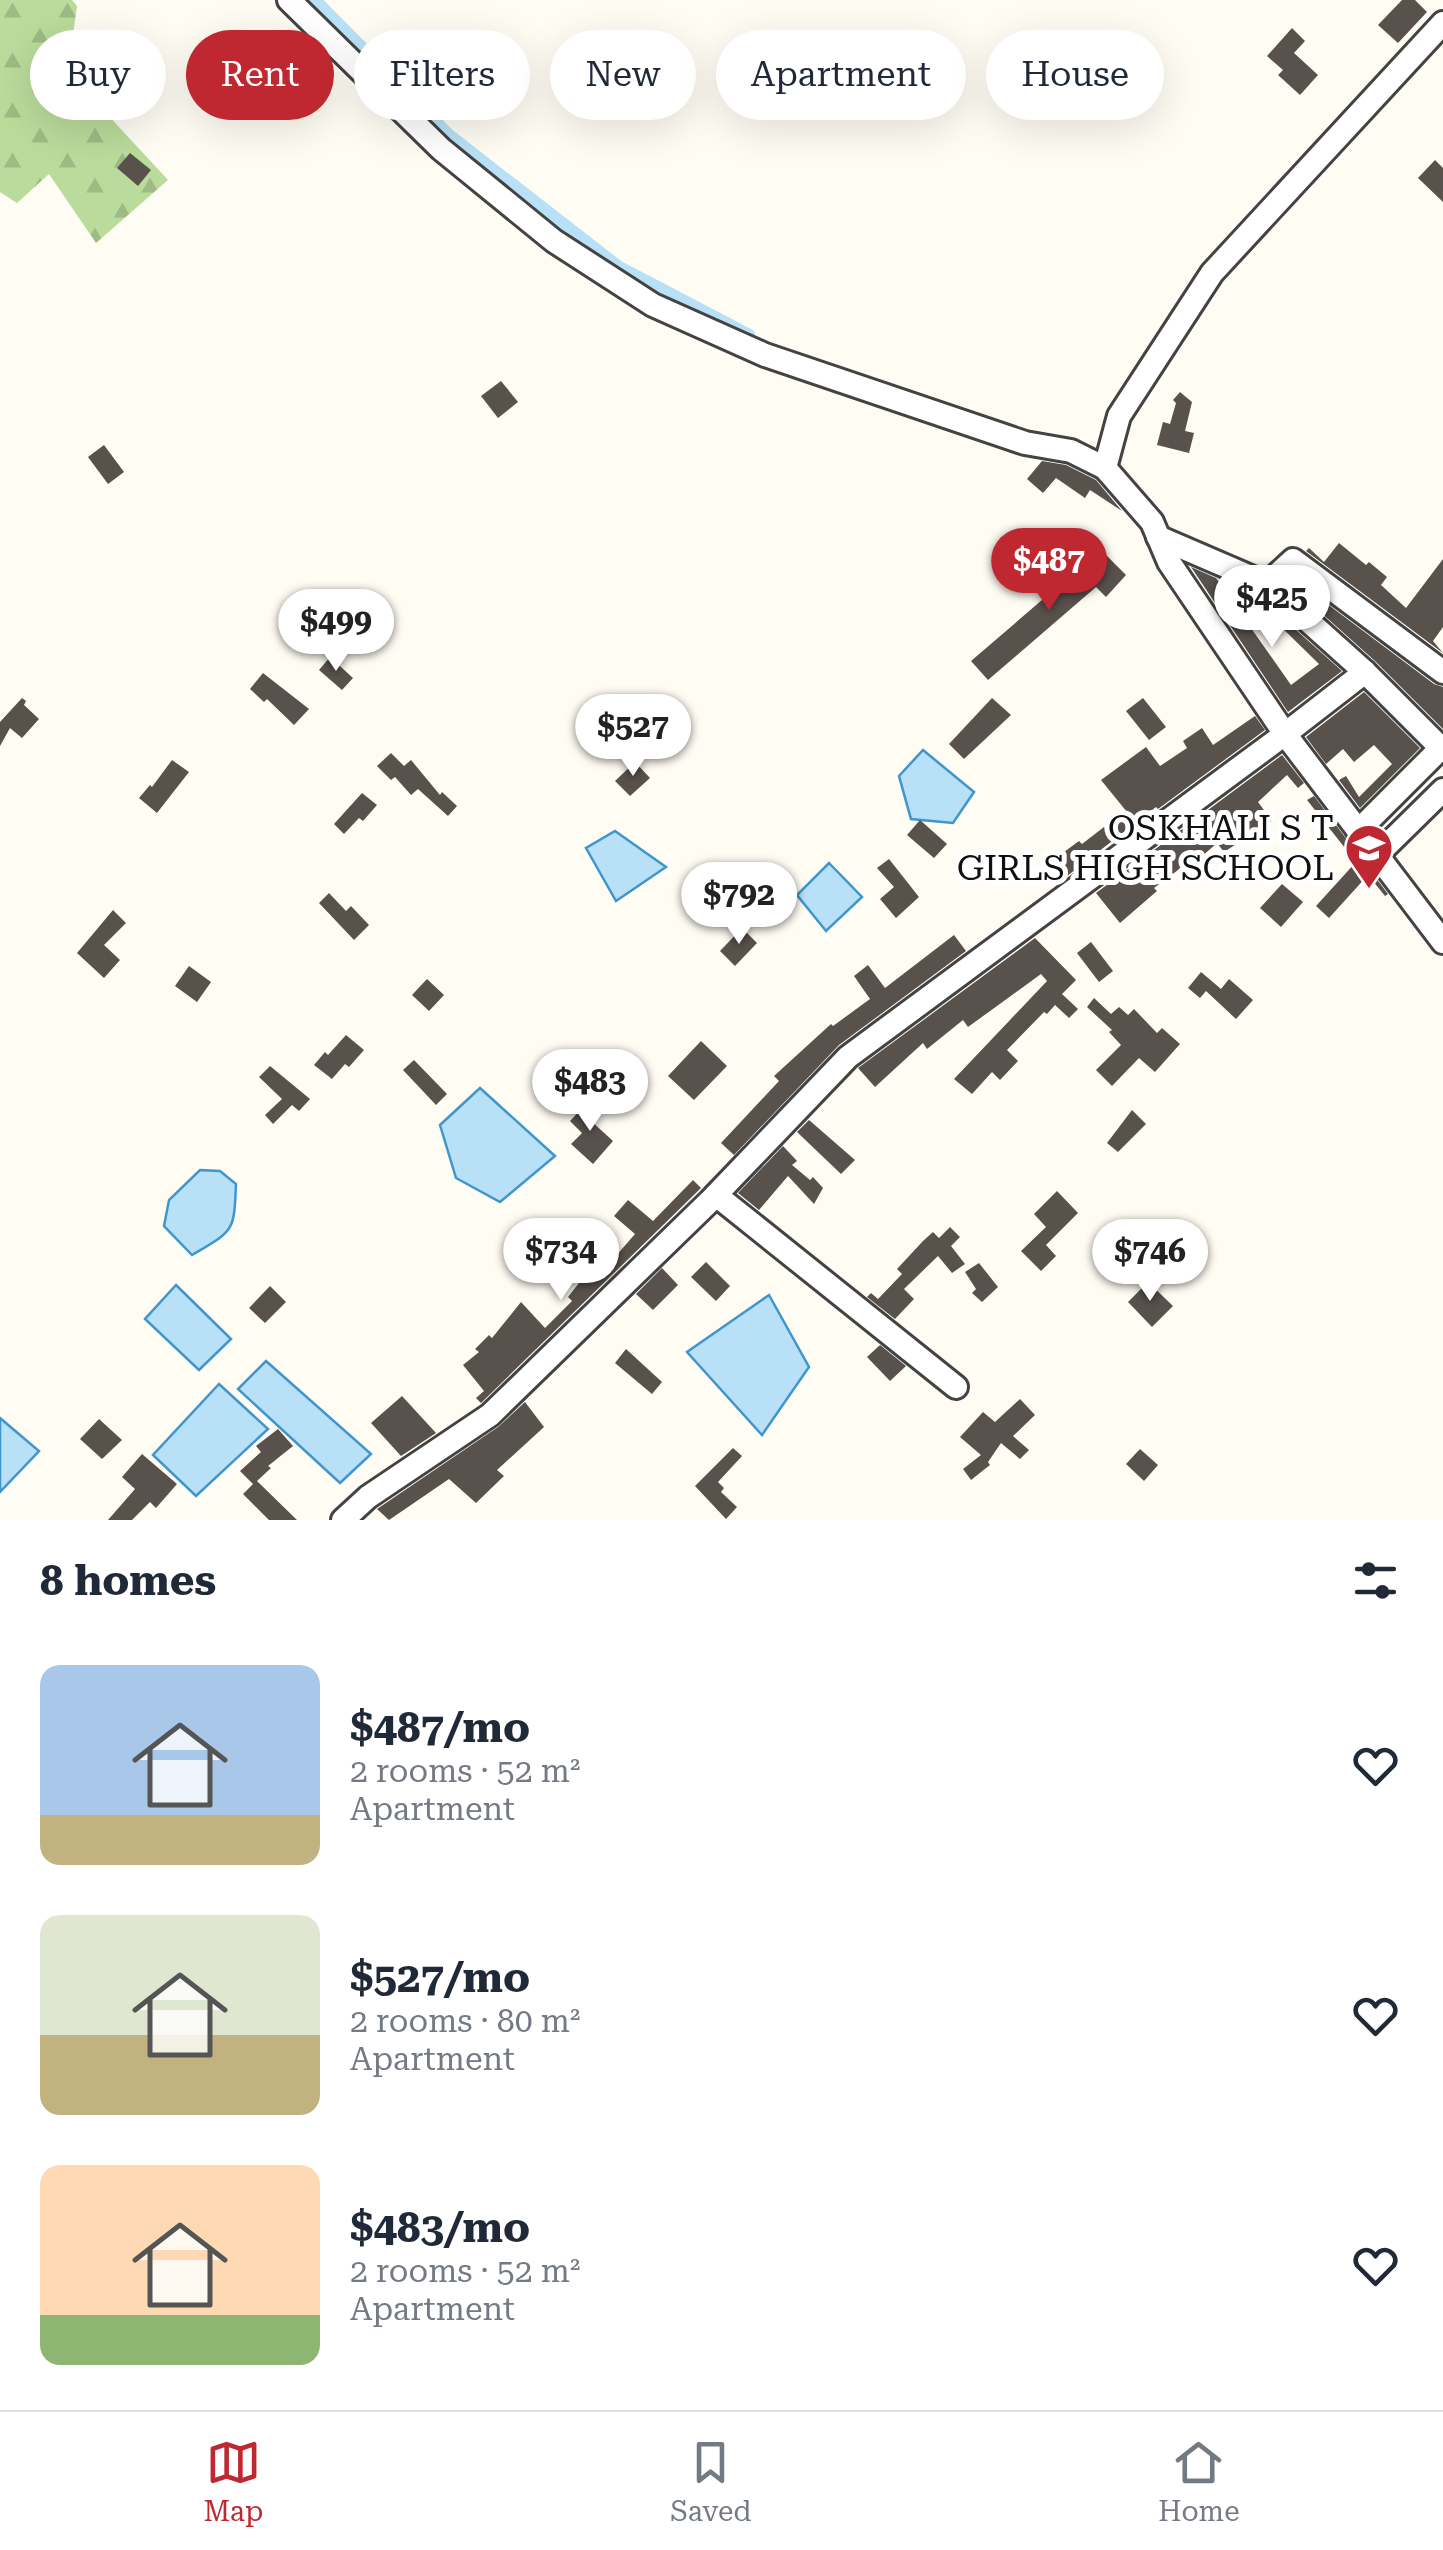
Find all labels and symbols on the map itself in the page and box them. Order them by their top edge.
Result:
pin: $487 [990,528,1108,613]
pin: $425 [1213,565,1331,650]
pin: $499 [277,589,395,674]
pin: $527 [574,694,692,779]
place label: OSKHALI S T GIRLS HIGH SCHOOL [957,808,1334,889]
school or university icon: OSKHALI S T GIRLS HIGH SCHOOL [1343,822,1395,890]
pin: $792 [680,862,798,947]
pin: $483 [531,1049,649,1134]
pin: $734 [502,1218,620,1303]
pin: $746 [1091,1219,1209,1304]

